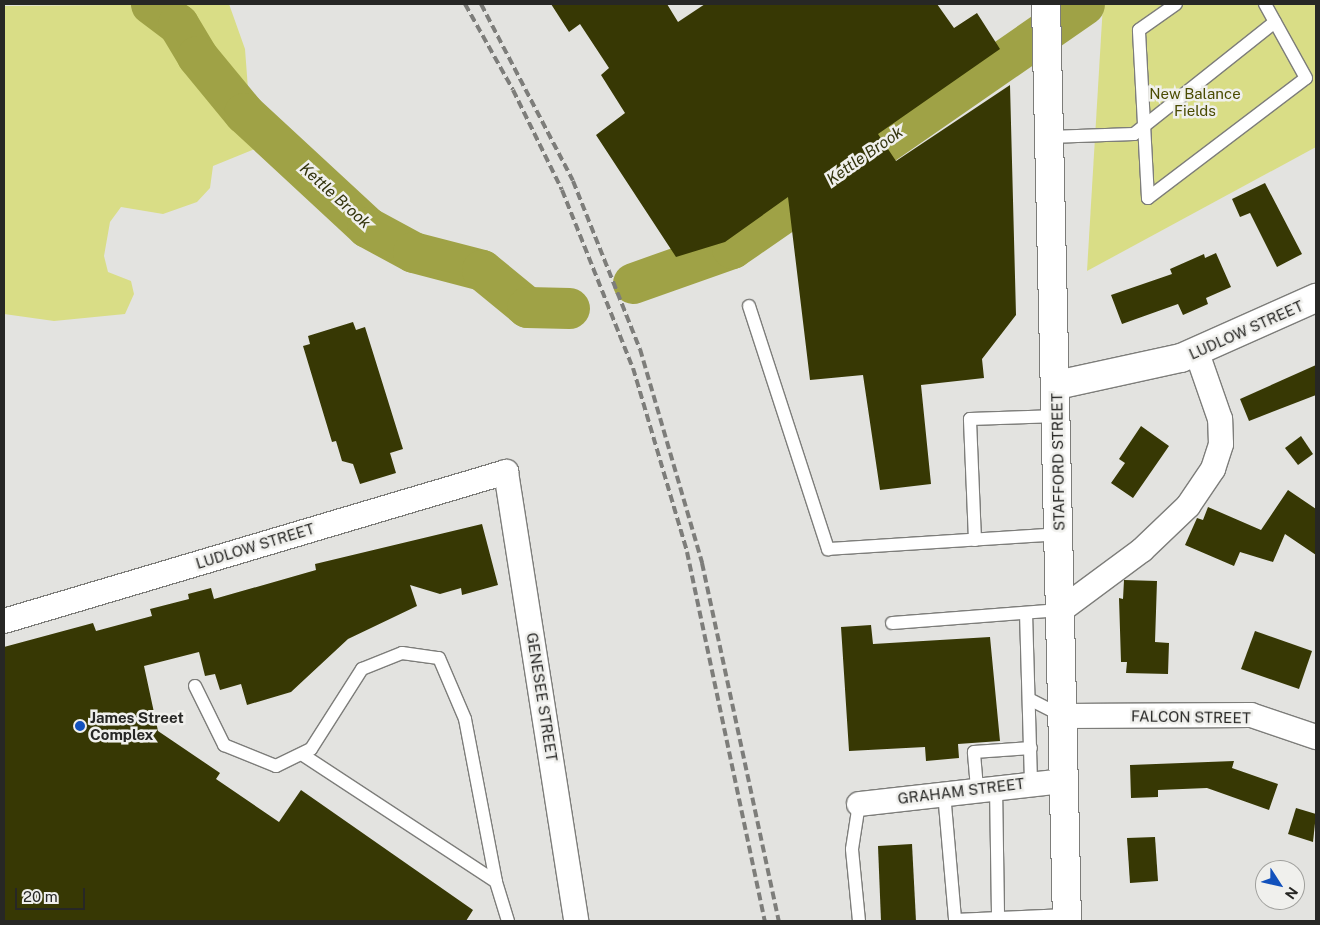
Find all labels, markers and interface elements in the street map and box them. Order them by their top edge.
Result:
park label: New Balance Fields [1149,84,1241,119]
water label: Kettle Brook [823,123,907,189]
water label: Kettle Brook [296,159,374,233]
street label: LUDLOW STREET [1186,297,1306,363]
street label: STAFFORD STREET [1048,393,1068,531]
street label: LUDLOW STREET [194,519,316,573]
street label: GENESEE STREET [523,631,561,763]
street label: FALCON STREET [1131,707,1251,727]
place label: James Street Complex [90,708,184,743]
marker: James Street Complex [74,720,86,732]
street label: GRAHAM STREET [897,774,1025,808]
north arrow [1255,860,1305,910]
scale bar [18,878,88,910]
text: N [1282,884,1301,902]
text: 20 m [23,888,58,905]

